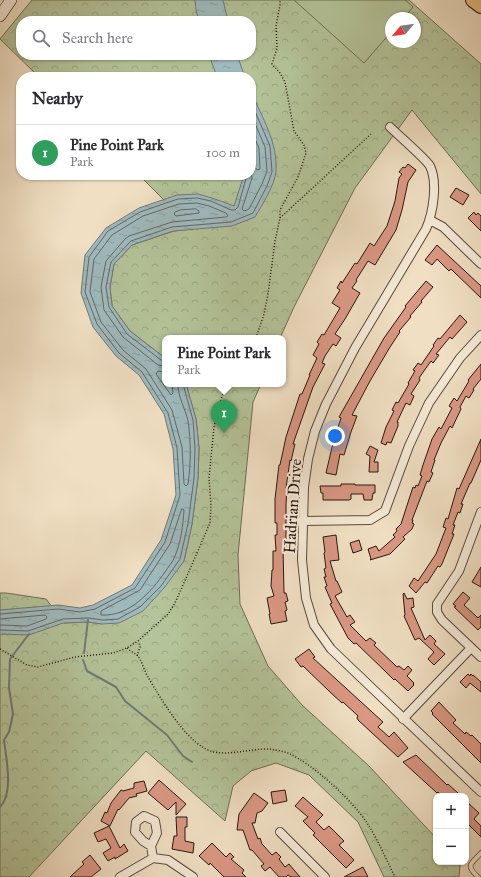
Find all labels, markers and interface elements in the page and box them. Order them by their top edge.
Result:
north arrow [385,12,421,48]
search box [16,16,256,60]
icon: search [30,27,52,49]
text: Search here [62,29,133,47]
text: Nearby [32,88,83,109]
text: Pine Point Park [70,136,164,154]
text: 1 [42,145,48,161]
text: 100 m [206,145,240,161]
text: Park [70,154,94,170]
popup [162,335,286,387]
text: Pine Point Park [177,344,271,362]
text: Park [177,362,200,378]
pin: 1 [211,400,237,433]
your location [325,426,345,446]
street label: Hadrian Drive [280,458,305,554]
map controls [433,793,469,865]
button: + [433,793,469,829]
button: − [433,829,469,865]

